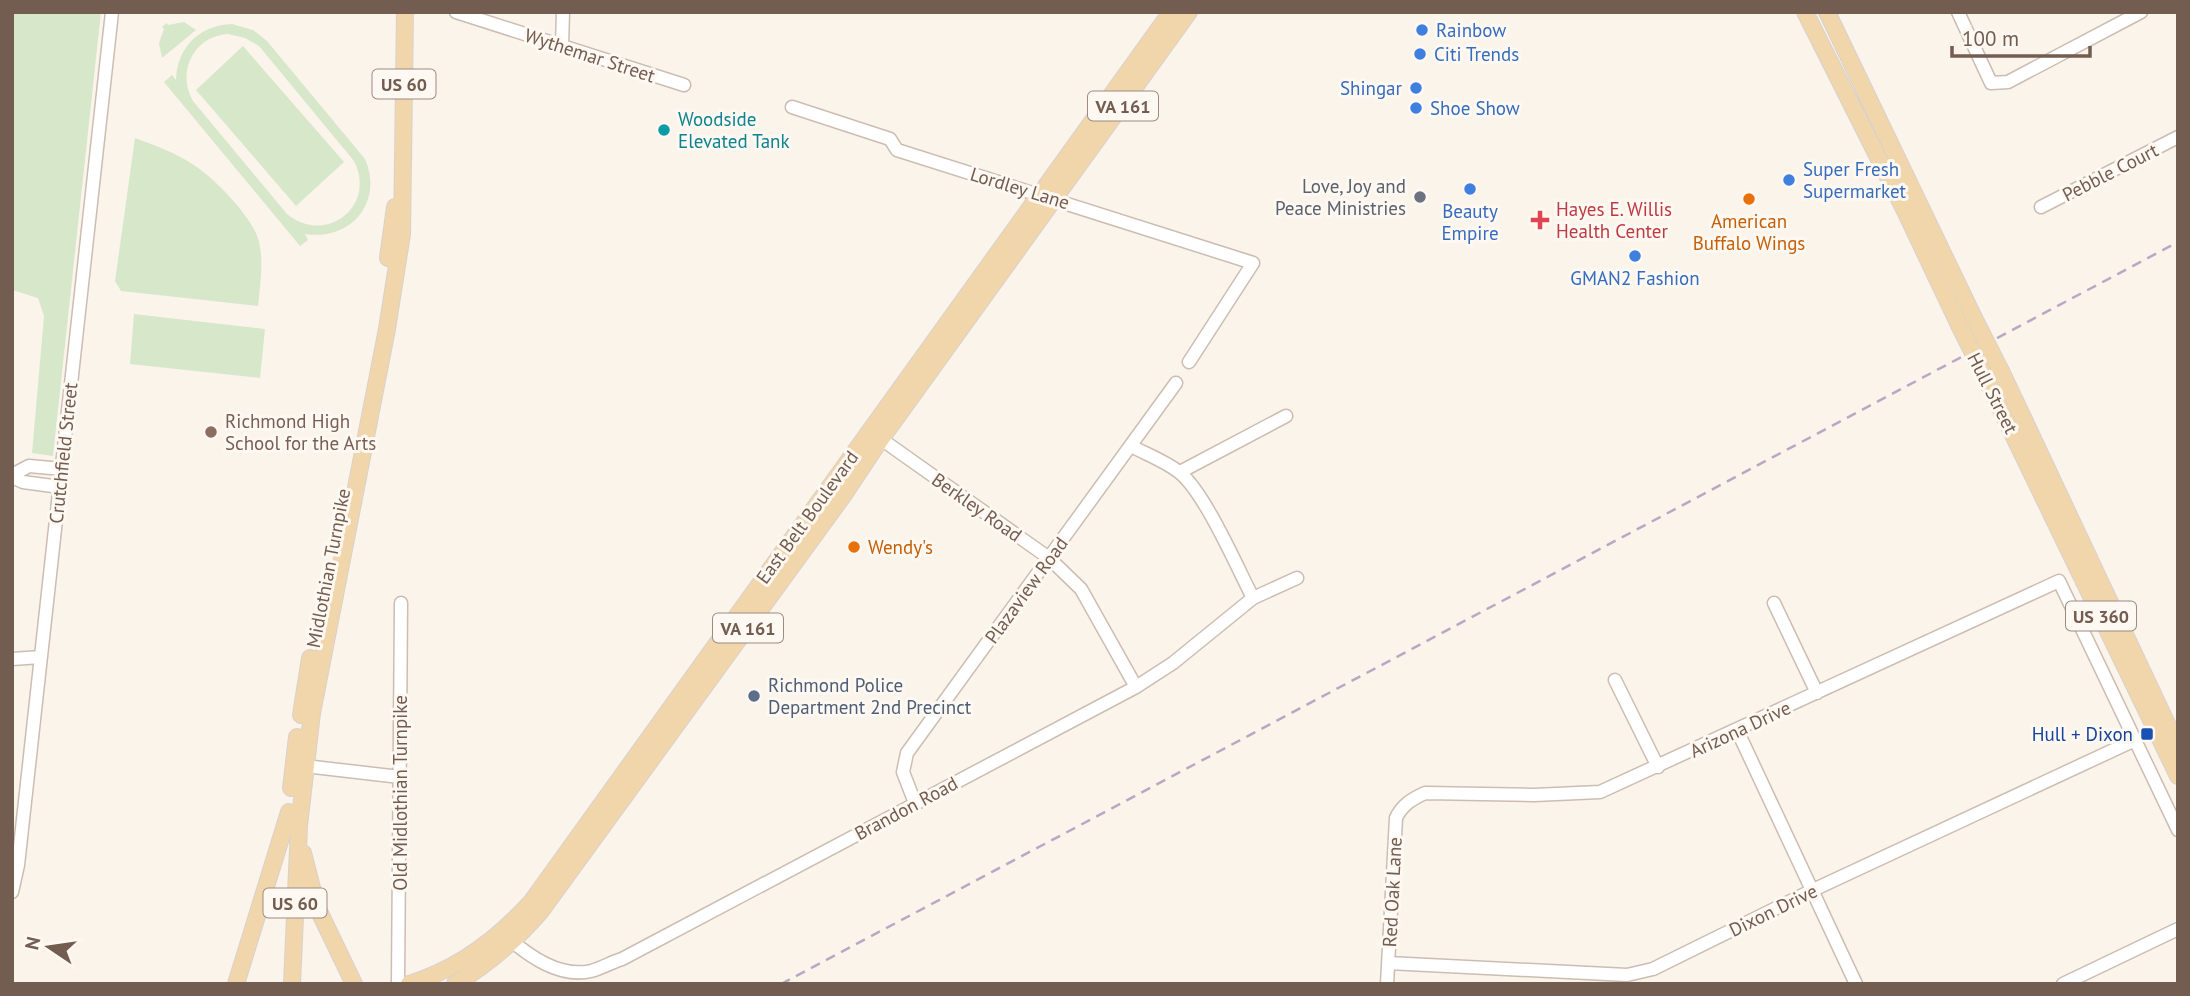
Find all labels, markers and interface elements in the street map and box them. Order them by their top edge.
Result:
scale bar [1952,14,2090,58]
place label: Rainbow [1436,18,1506,42]
marker: Rainbow [1414,22,1430,38]
street label: Wythemar Street [522,23,659,88]
text: 100 m [1962,25,2019,52]
place label: Citi Trends [1434,42,1519,66]
marker: Citi Trends [1412,46,1428,62]
road number: US 60 [372,70,436,98]
place label: Shingar [1340,76,1403,100]
marker: Shingar [1408,80,1424,96]
road number: VA 161 [1088,92,1158,120]
place label: Shoe Show [1430,96,1520,120]
marker: Shoe Show [1408,100,1424,116]
place label: Woodside Elevated Tank [678,107,790,153]
marker: Woodside Elevated Tank [656,122,672,138]
street label: Pebble Court [2058,137,2162,206]
place label: Super Fresh Supermarket [1803,157,1907,203]
street label: Lordley Lane [967,162,1073,214]
marker: Super Fresh Supermarket [1781,172,1797,188]
place label: Love, Joy and Peace Ministries [1275,174,1406,220]
marker: Beauty Empire [1462,181,1478,197]
marker: Love, Joy and Peace Ministries [1412,189,1428,205]
marker: American Buffalo Wings [1741,191,1757,207]
place label: Hayes E. Willis Health Center [1556,197,1672,243]
place label: Beauty Empire [1441,199,1499,245]
place label: American Buffalo Wings [1693,209,1805,255]
marker: Hayes E. Willis Health Center [1530,210,1550,230]
marker: GMAN2 Fashion [1627,248,1643,264]
place label: GMAN2 Fashion [1570,266,1700,290]
street label: Hull Street [1962,348,2024,438]
street label: Crutchfield Street [44,381,82,525]
place label: Richmond High School for the Arts [225,409,376,455]
marker: Richmond High School for the Arts [203,424,219,440]
street label: East Belt Boulevard [751,446,863,588]
street label: Berkley Road [927,467,1027,547]
street label: Midlothian Turnpike [301,486,355,650]
street label: Plazaview Road [979,532,1073,648]
place label: Wendy's [868,535,933,559]
marker: Wendy's [846,539,862,555]
road number: US 360 [2066,602,2136,630]
road number: VA 161 [713,614,783,642]
place label: Richmond Police Department 2nd Precinct [768,673,972,719]
marker: Richmond Police Department 2nd Precinct [746,688,762,704]
street label: Old Midlothian Turnpike [388,695,412,891]
street label: Arizona Drive [1686,695,1794,763]
place label: Hull + Dixon [2032,722,2133,746]
marker: Hull + Dixon [2139,726,2155,742]
street label: Brandon Road [850,771,962,845]
street label: Red Oak Lane [1377,836,1407,948]
street label: Dixon Drive [1725,878,1821,942]
road number: US 60 [264,888,326,918]
north arrow [14,912,84,982]
text: N [19,934,46,952]

